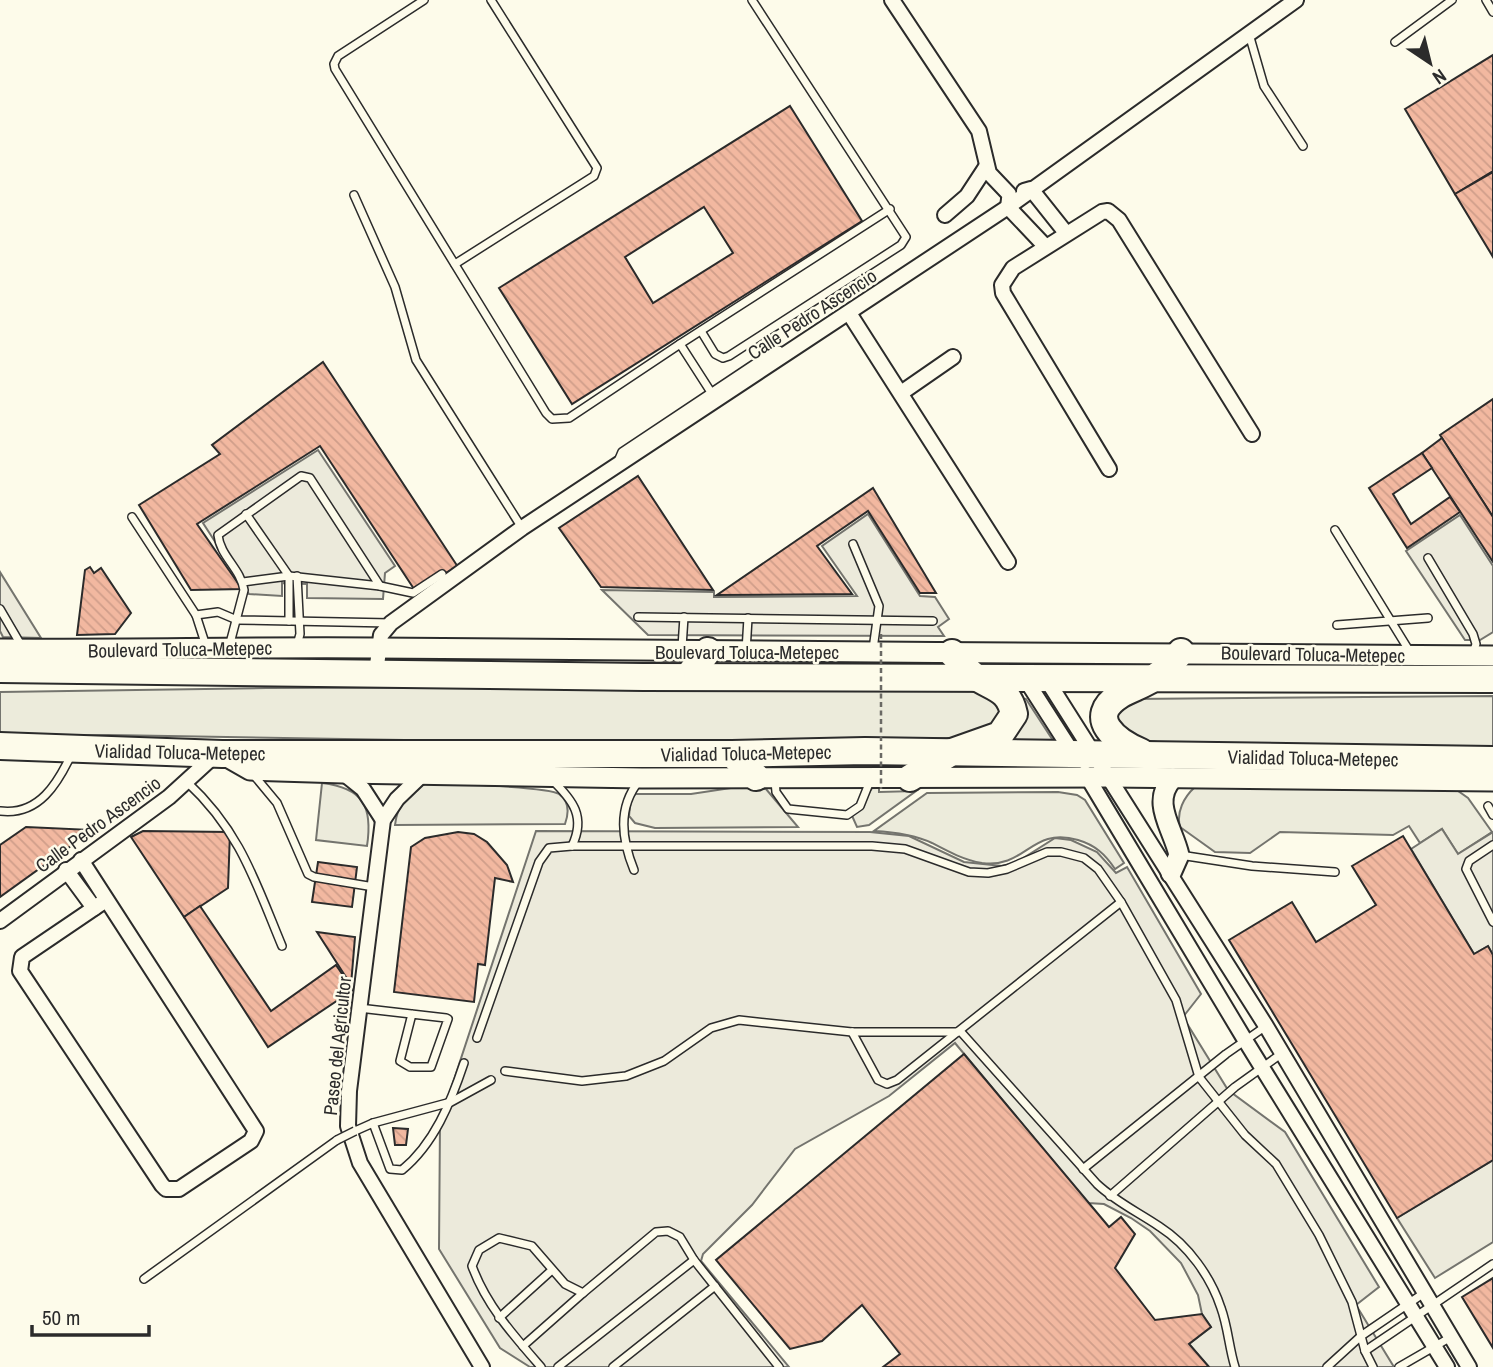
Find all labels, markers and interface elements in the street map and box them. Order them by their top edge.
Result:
north arrow [1395,28,1465,98]
text: N [1428,63,1452,91]
street label: Calle Pedro Ascencio [742,263,882,365]
street label: Boulevard Toluca-Metepec [88,634,273,664]
street label: Boulevard Toluca-Metepec [655,639,839,665]
street label: Boulevard Toluca-Metepec [1221,639,1406,669]
street label: Vialidad Toluca-Metepec [94,738,266,766]
street label: Vialidad Toluca-Metepec [660,739,832,767]
street label: Vialidad Toluca-Metepec [1227,744,1399,772]
street label: Calle Pedro Ascencio [30,770,166,878]
street label: Paseo del Agricultor [317,974,357,1117]
scale bar [32,1294,149,1338]
text: 50 m [42,1303,80,1332]

